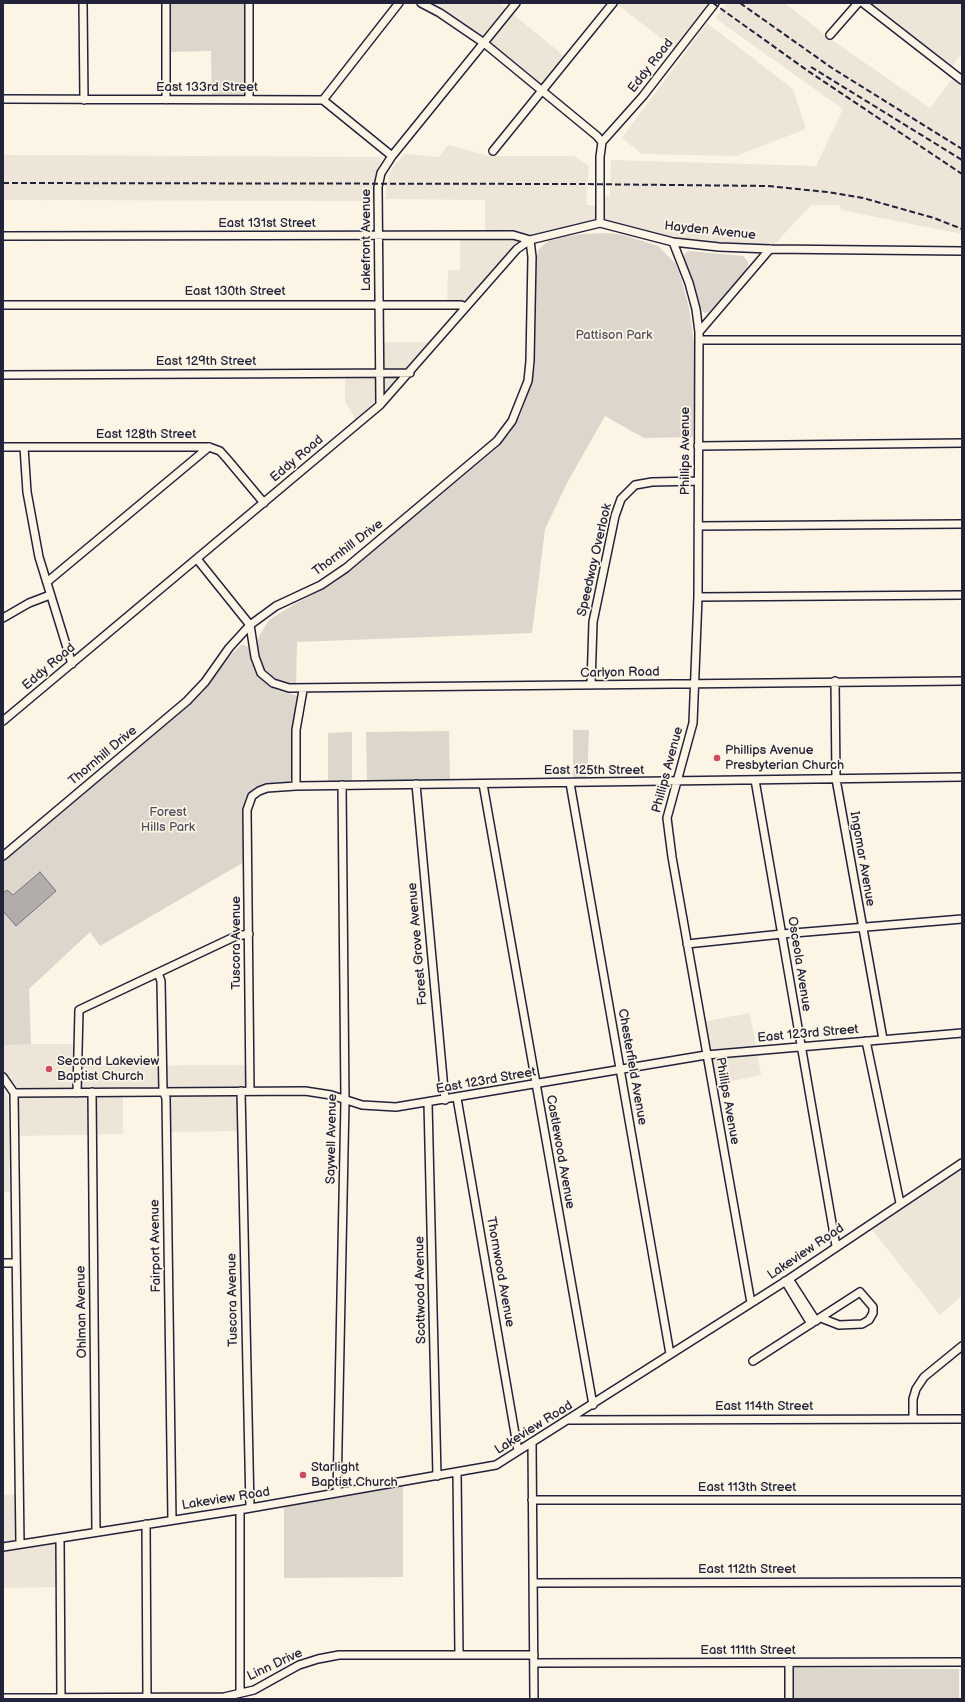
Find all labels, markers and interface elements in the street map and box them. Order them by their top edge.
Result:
street label: Eddy Road [625,36,677,96]
street label: East 133rd Street [156,80,258,96]
street label: Lakefront Avenue [359,189,375,291]
street label: East 131st Street [218,216,316,232]
street label: Hayden Avenue [663,218,757,244]
street label: East 130th Street [185,284,285,300]
park label: Pattison Park [576,328,652,344]
street label: East 129th Street [156,354,256,370]
street label: Phillips Avenue [678,407,694,495]
street label: East 128th Street [96,427,196,443]
street label: Eddy Road [267,432,327,486]
street label: Speedway Overlook [574,502,616,618]
street label: Thornhill Drive [310,516,386,580]
street label: Eddy Road [19,640,79,694]
street label: Carlyon Road [580,665,660,681]
street label: Thornhill Drive [66,723,140,789]
street label: Phillips Avenue [649,725,687,815]
place label: Phillips Avenue Presbyterian Church [725,743,844,774]
marker: Phillips Avenue Presbyterian Church [712,753,722,763]
street label: East 125th Street [544,763,644,779]
park label: Forest Hills Park [141,805,195,836]
street label: Ingomar Avenue [846,810,878,908]
street label: Forest Grove Avenue [405,882,431,1006]
street label: Tuscora Avenue [229,896,245,990]
street label: Osceola Avenue [784,916,814,1012]
street label: Chesterfield Avenue [614,1008,650,1126]
street label: East 123rd Street [757,1022,859,1046]
place label: Second Lakeview Baptist Church [57,1054,159,1085]
street label: Phillips Avenue [712,1056,742,1146]
marker: Second Lakeview Baptist Church [44,1064,54,1074]
street label: East 123rd Street [435,1065,537,1097]
street label: Saywell Avenue [323,1094,341,1184]
street label: Castlewood Avenue [542,1094,578,1210]
street label: Fairport Avenue [147,1199,165,1293]
street label: Thornwood Avenue [483,1216,517,1328]
street label: Lakeview Road [765,1221,847,1283]
street label: Scottwood Avenue [412,1236,430,1344]
street label: Tuscora Avenue [224,1253,242,1347]
street label: Ohlman Avenue [73,1266,91,1358]
street label: Lakeview Road [492,1398,576,1458]
street label: East 114th Street [715,1399,813,1415]
place label: Starlight Baptist Church [311,1460,398,1491]
marker: Starlight Baptist Church [298,1470,308,1480]
street label: East 113th Street [698,1480,796,1496]
street label: Lakeview Road [181,1484,271,1514]
street label: East 112th Street [698,1562,796,1578]
street label: East 111th Street [700,1643,796,1659]
street label: Linn Drive [245,1645,305,1685]

